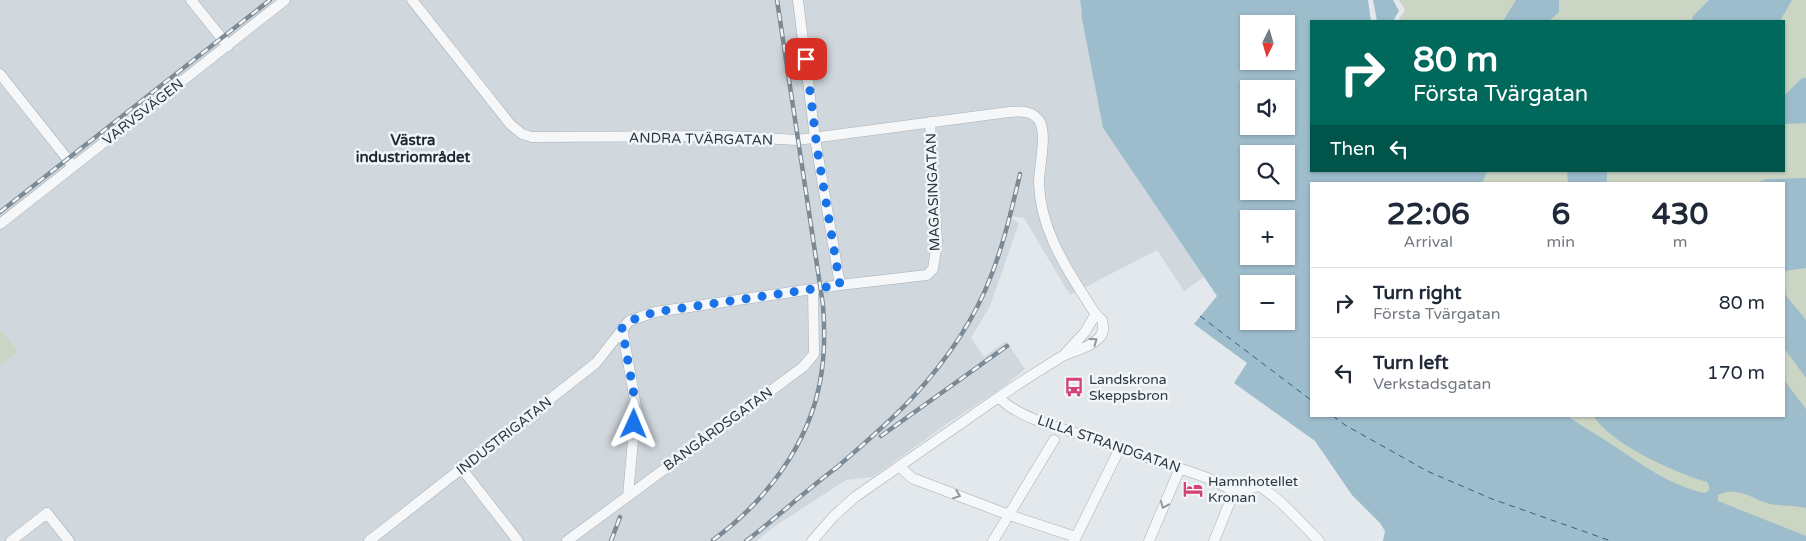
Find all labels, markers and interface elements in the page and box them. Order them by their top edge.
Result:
north arrow [1240,15,1295,70]
map controls [1240,15,1295,330]
pin [785,38,827,80]
text: 80 m [1413,39,1498,81]
icon: right [1330,40,1395,105]
icon: arrive [792,45,820,73]
street label: VARVSVÄGEN [99,75,187,149]
button: sound [1240,80,1295,135]
text: Första Tvärgatan [1413,81,1588,107]
street label: ANDRA TVÄRGATAN [629,129,773,149]
district label: Västra industriområdet [356,131,471,166]
street label: MAGASINGATAN [922,133,944,251]
icon: left [1385,135,1413,163]
text: Then [1330,138,1375,160]
button: search [1240,145,1295,200]
text: 22:06 [1387,196,1470,233]
text: 6 [1551,196,1570,233]
text: 430 [1652,196,1708,233]
button: + [1240,210,1295,265]
text: Arrival [1404,232,1453,252]
text: min [1547,232,1575,252]
text: m [1673,232,1687,252]
button: − [1240,275,1295,330]
text: Turn right [1373,282,1461,304]
icon: right [1330,289,1358,317]
text: 80 m [1719,292,1765,314]
text: Första Tvärgatan [1373,304,1500,324]
one-way arrow [1088,338,1098,347]
text: Turn left [1373,352,1449,374]
icon: left [1330,359,1358,387]
text: 170 m [1707,362,1765,384]
place label: Landskrona Skeppsbron [1089,371,1168,404]
text: Verkstadsgatan [1373,374,1491,394]
bus stop icon: Landskrona Skeppsbron [1063,376,1085,398]
street label: BANGÅRDSGATAN [660,384,776,474]
street label: INDUSTRIGATAN [453,393,555,479]
position arrow [607,397,659,449]
street label: LILLA STRANDGATAN [1035,411,1183,477]
place label: Hamnhotellet Kronan [1208,473,1299,506]
hotel icon: Hamnhotellet Kronan [1182,478,1204,500]
one-way arrow [952,489,961,499]
one-way arrow [1160,500,1171,509]

